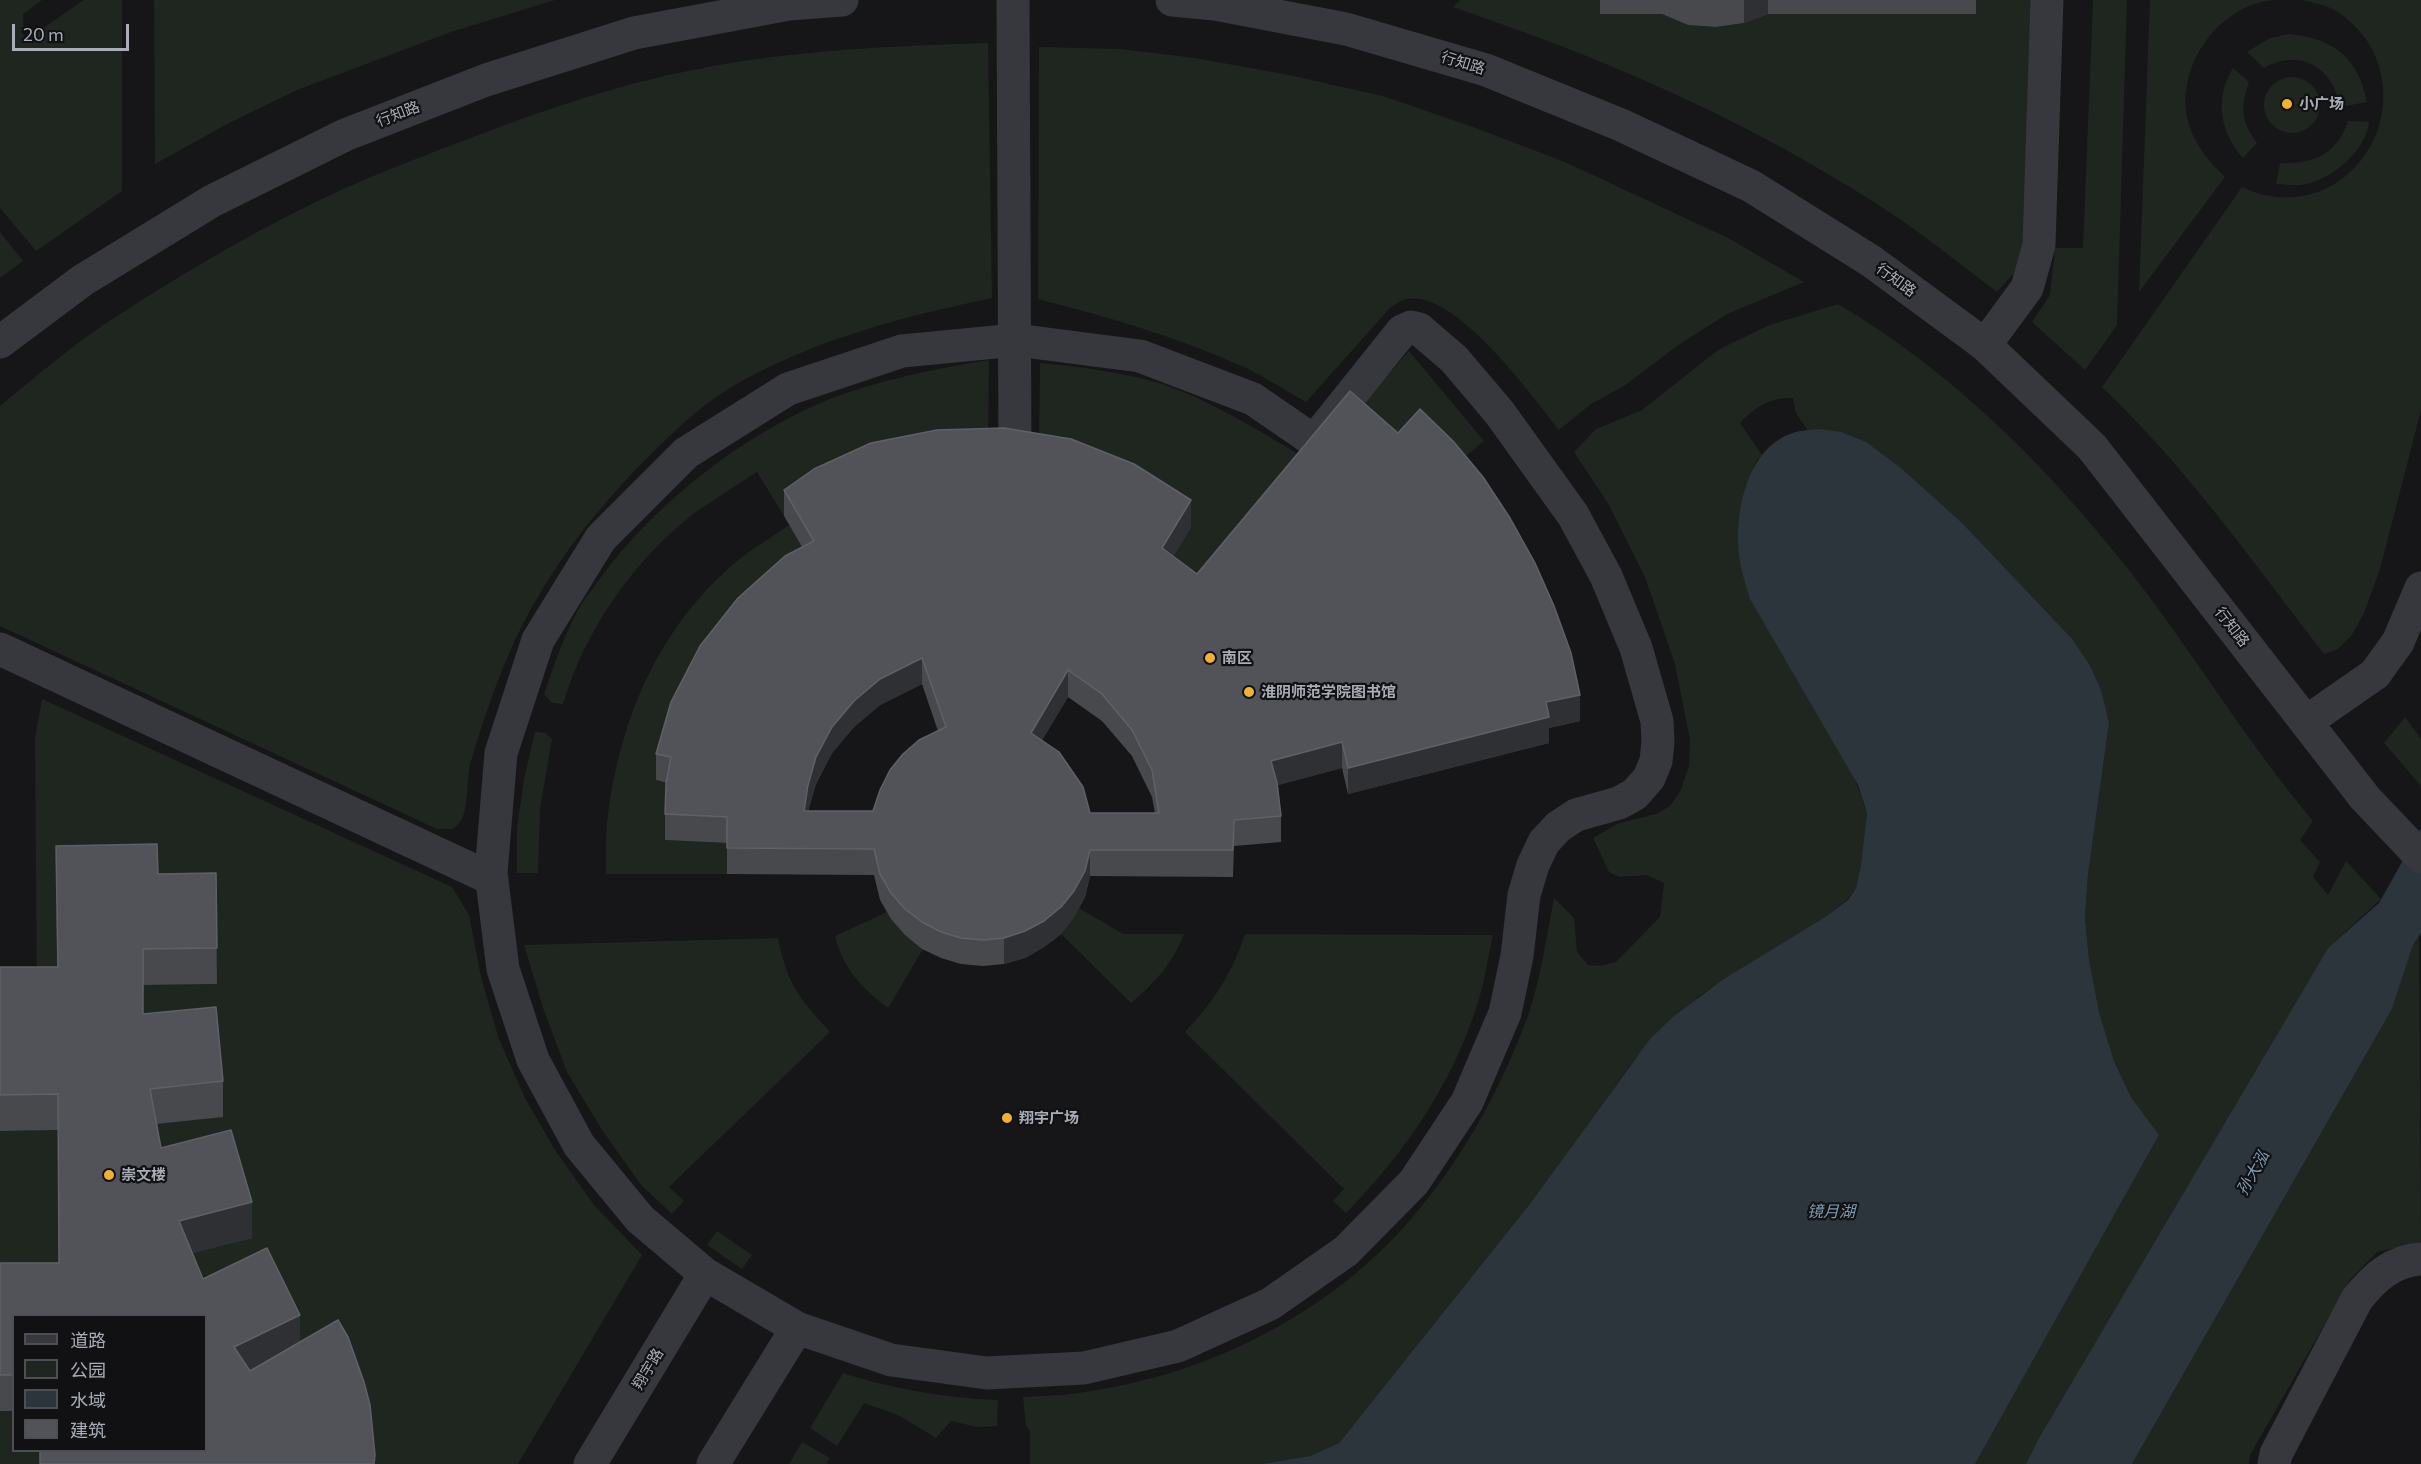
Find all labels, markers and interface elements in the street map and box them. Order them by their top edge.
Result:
scale bar [15,12,132,50]
text: 20 m [23,23,64,45]
street label: 行知路 [1439,48,1487,78]
place label: 小广场 [2299,95,2344,113]
marker: 小广场 [2280,97,2294,111]
street label: 行知路 [374,98,422,130]
street label: 行知路 [1873,259,1919,301]
street label: 行知路 [2211,604,2253,650]
place label: 南区 [1222,649,1252,667]
marker: 南区 [1203,651,1217,665]
place label: 淮阴师范学院图书馆 [1261,683,1396,701]
marker: 淮阴师范学院图书馆 [1242,685,1256,699]
place label: 翔宇广场 [1019,1109,1079,1127]
marker: 翔宇广场 [1000,1111,1014,1125]
water label: 孙大泓 [2233,1147,2273,1199]
place label: 崇文楼 [121,1166,166,1184]
marker: 崇文楼 [102,1168,116,1182]
water label: 镜月湖 [1807,1202,1855,1222]
legend [12,1314,207,1452]
text: 道路 [70,1329,106,1351]
street label: 翔宇路 [629,1345,667,1393]
text: 公园 [70,1359,106,1381]
text: 水域 [70,1389,106,1411]
text: 建筑 [70,1419,106,1441]

